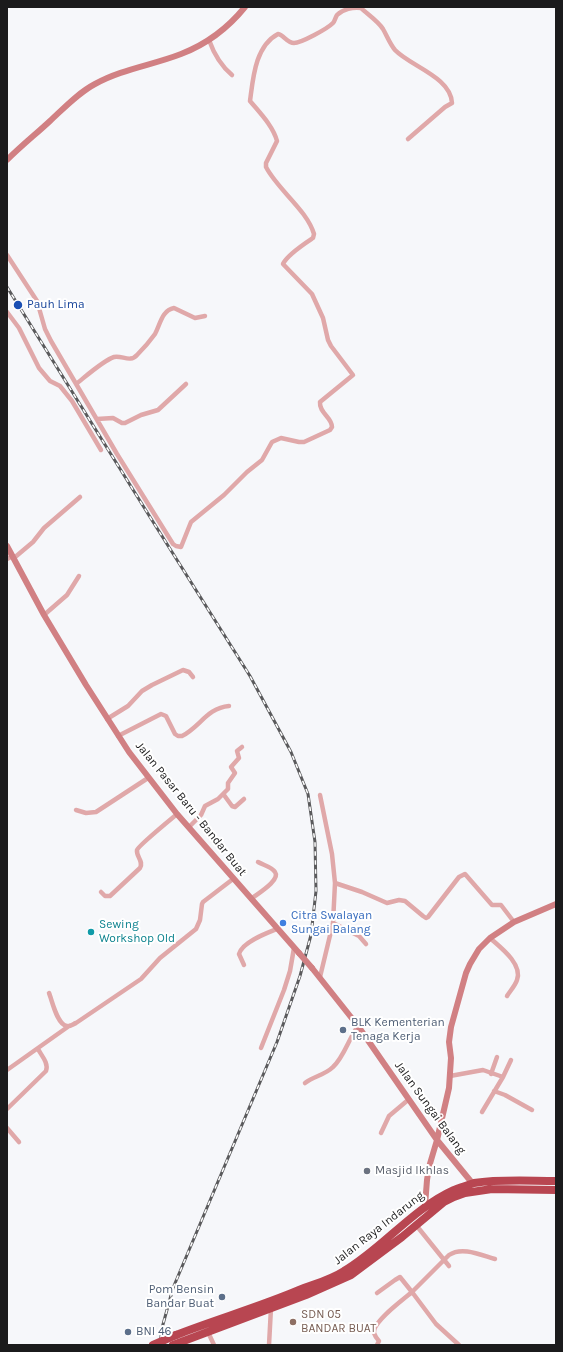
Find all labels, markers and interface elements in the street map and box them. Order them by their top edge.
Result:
place label: Pauh Lima [27,298,85,312]
marker: Pauh Lima [12,299,24,311]
street label: Jalan Pasar Baru - Bandar Buat [132,739,250,879]
place label: Citra Swalayan Sungai Balang [291,909,372,937]
place label: Sewing Workshop Old [99,918,175,946]
marker: Citra Swalayan Sungai Balang [278,918,288,928]
marker: Sewing Workshop Old [86,927,96,937]
place label: BLK Kementerian Tenaga Kerja [351,1016,445,1044]
marker: BLK Kementerian Tenaga Kerja [338,1025,348,1035]
street label: Jalan Sungai Balang [392,1059,468,1157]
place label: Masjid Ikhlas [375,1164,449,1178]
marker: Masjid Ikhlas [362,1166,372,1176]
street label: Jalan Raya Indarung [331,1188,427,1268]
place label: Pom Bensin Bandar Buat [146,1283,214,1311]
marker: Pom Bensin Bandar Buat [217,1292,227,1302]
place label: SDN 05 BANDAR BUAT [301,1308,376,1336]
marker: SDN 05 BANDAR BUAT [288,1317,298,1327]
place label: BNI 46 [136,1325,171,1339]
marker: BNI 46 [123,1327,133,1337]

